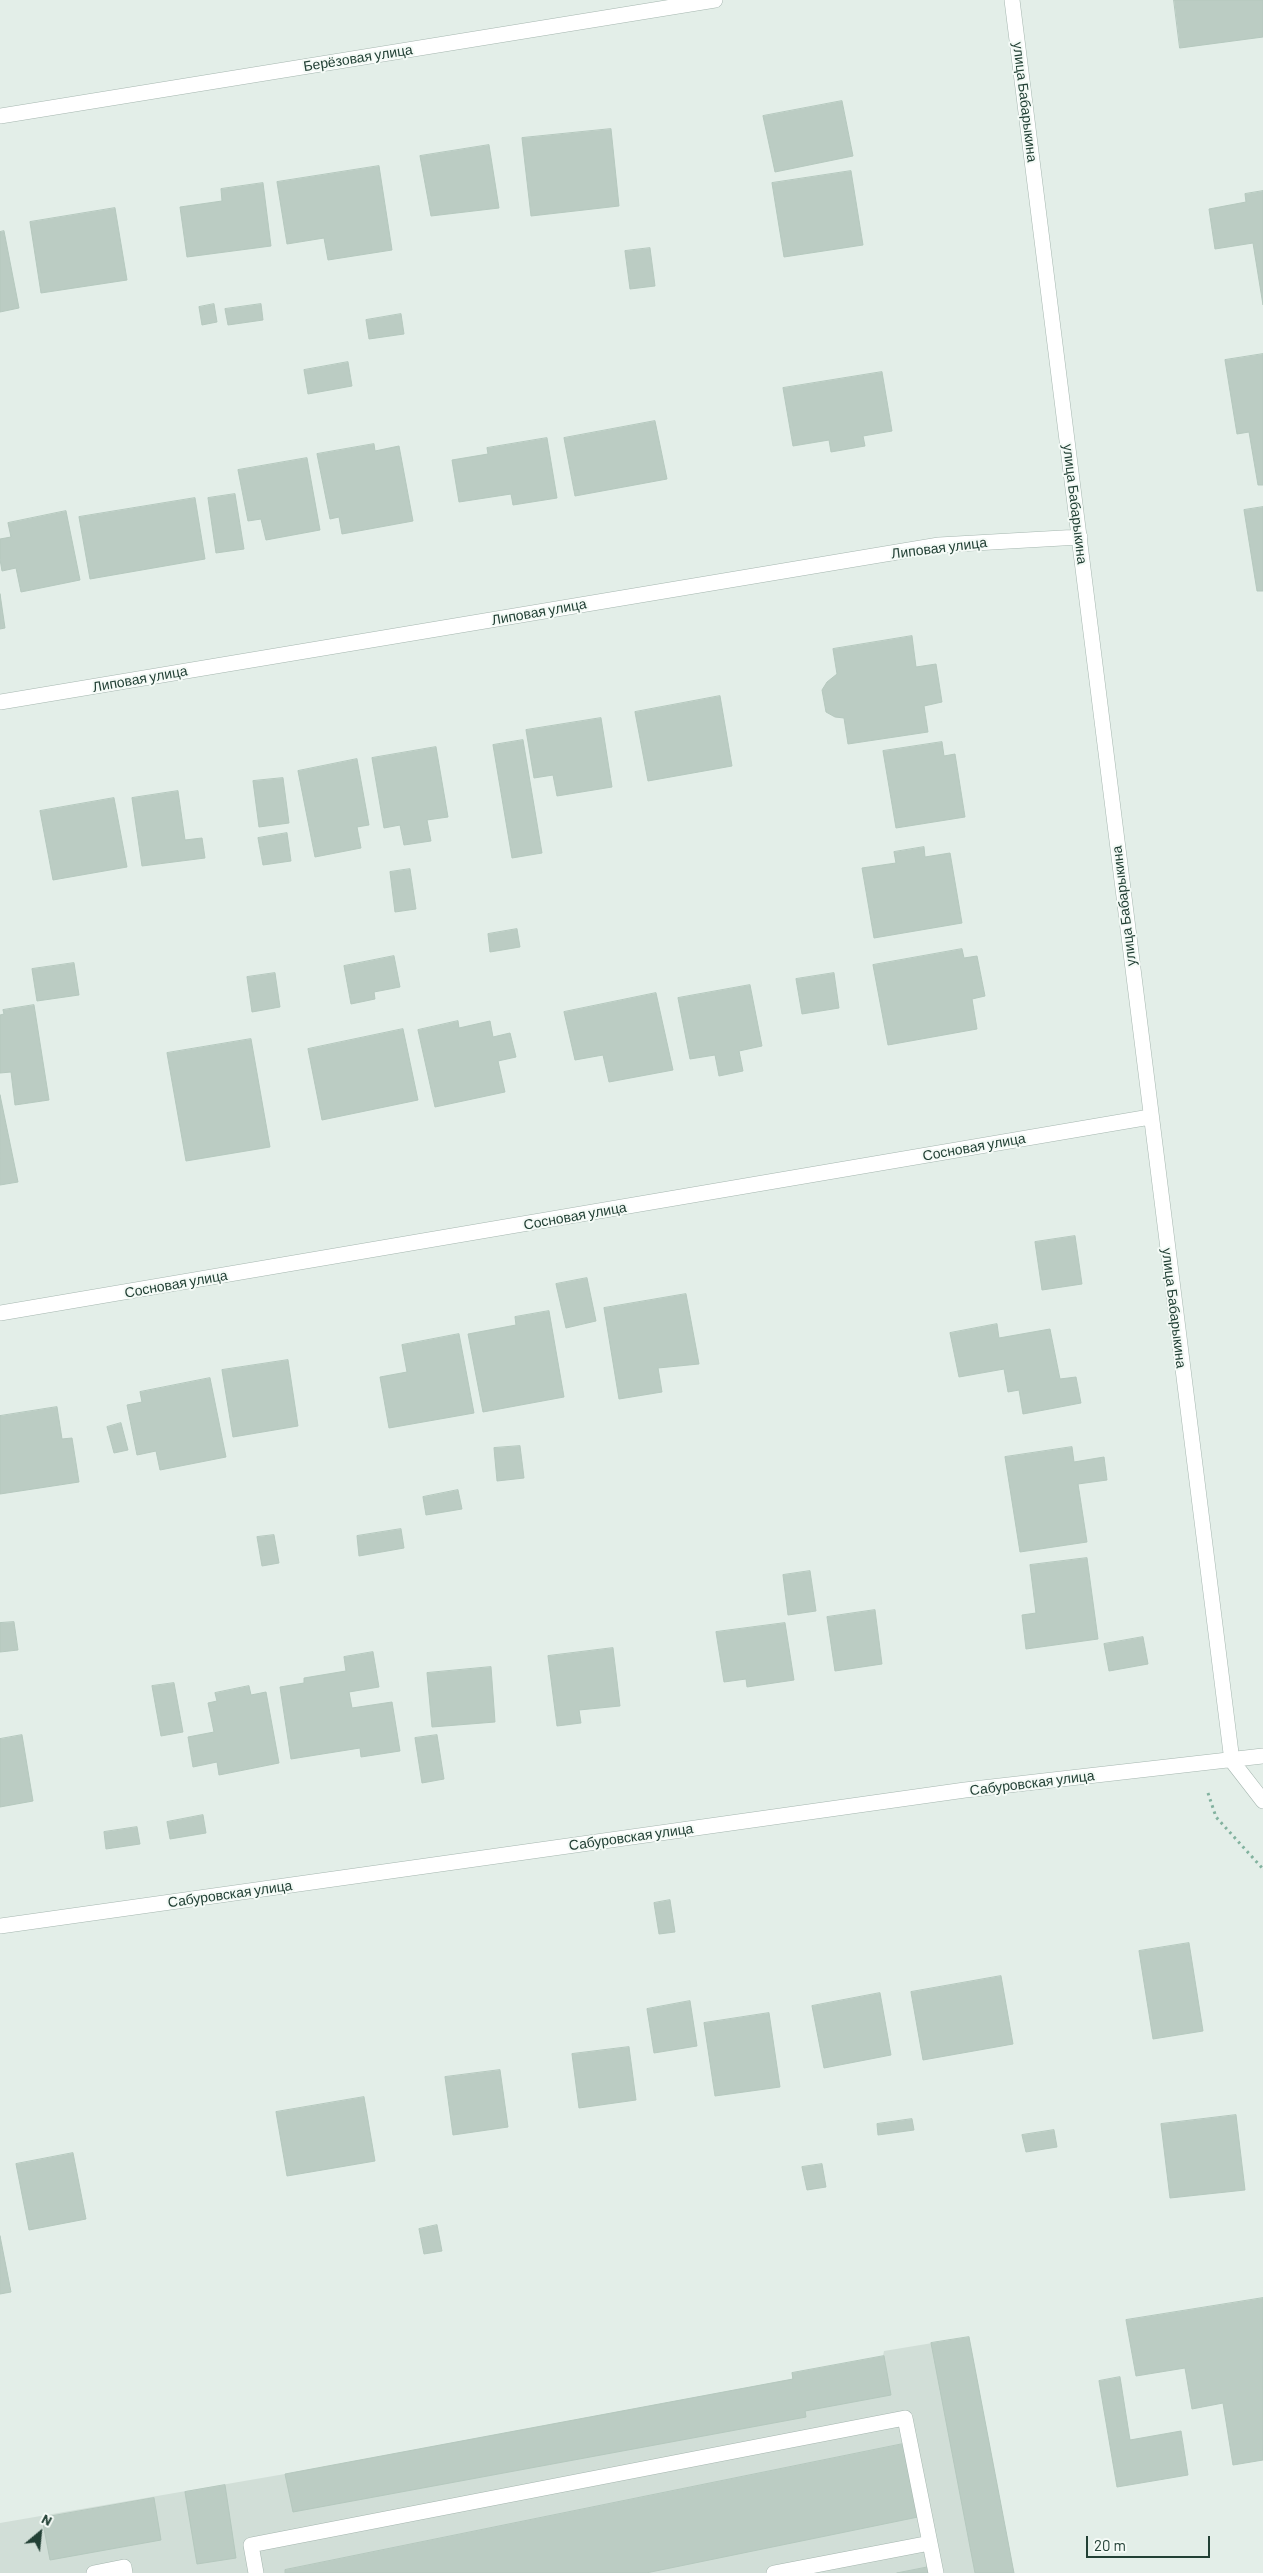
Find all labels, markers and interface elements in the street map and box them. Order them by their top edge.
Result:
street label: Берёзовая улица [302,41,414,75]
street label: улица Бабарыкина [1009,41,1041,163]
street label: улица Бабарыкина [1059,443,1091,565]
street label: Липовая улица [890,534,988,562]
street label: Липовая улица [490,595,588,629]
street label: Липовая улица [91,662,189,696]
street label: улица Бабарыкина [1108,845,1140,967]
street label: Сосновая улица [921,1130,1027,1164]
street label: Сосновая улица [522,1199,628,1233]
street label: улица Бабарыкина [1158,1247,1190,1369]
street label: Сосновая улица [123,1267,229,1301]
street label: Сабуровская улица [969,1767,1095,1799]
street label: Сабуровская улица [568,1820,694,1854]
street label: Сабуровская улица [167,1877,293,1911]
north arrow [15,2508,65,2558]
text: N [39,2510,55,2529]
scale bar [1088,2526,1212,2558]
text: 20 m [1094,2536,1126,2554]

